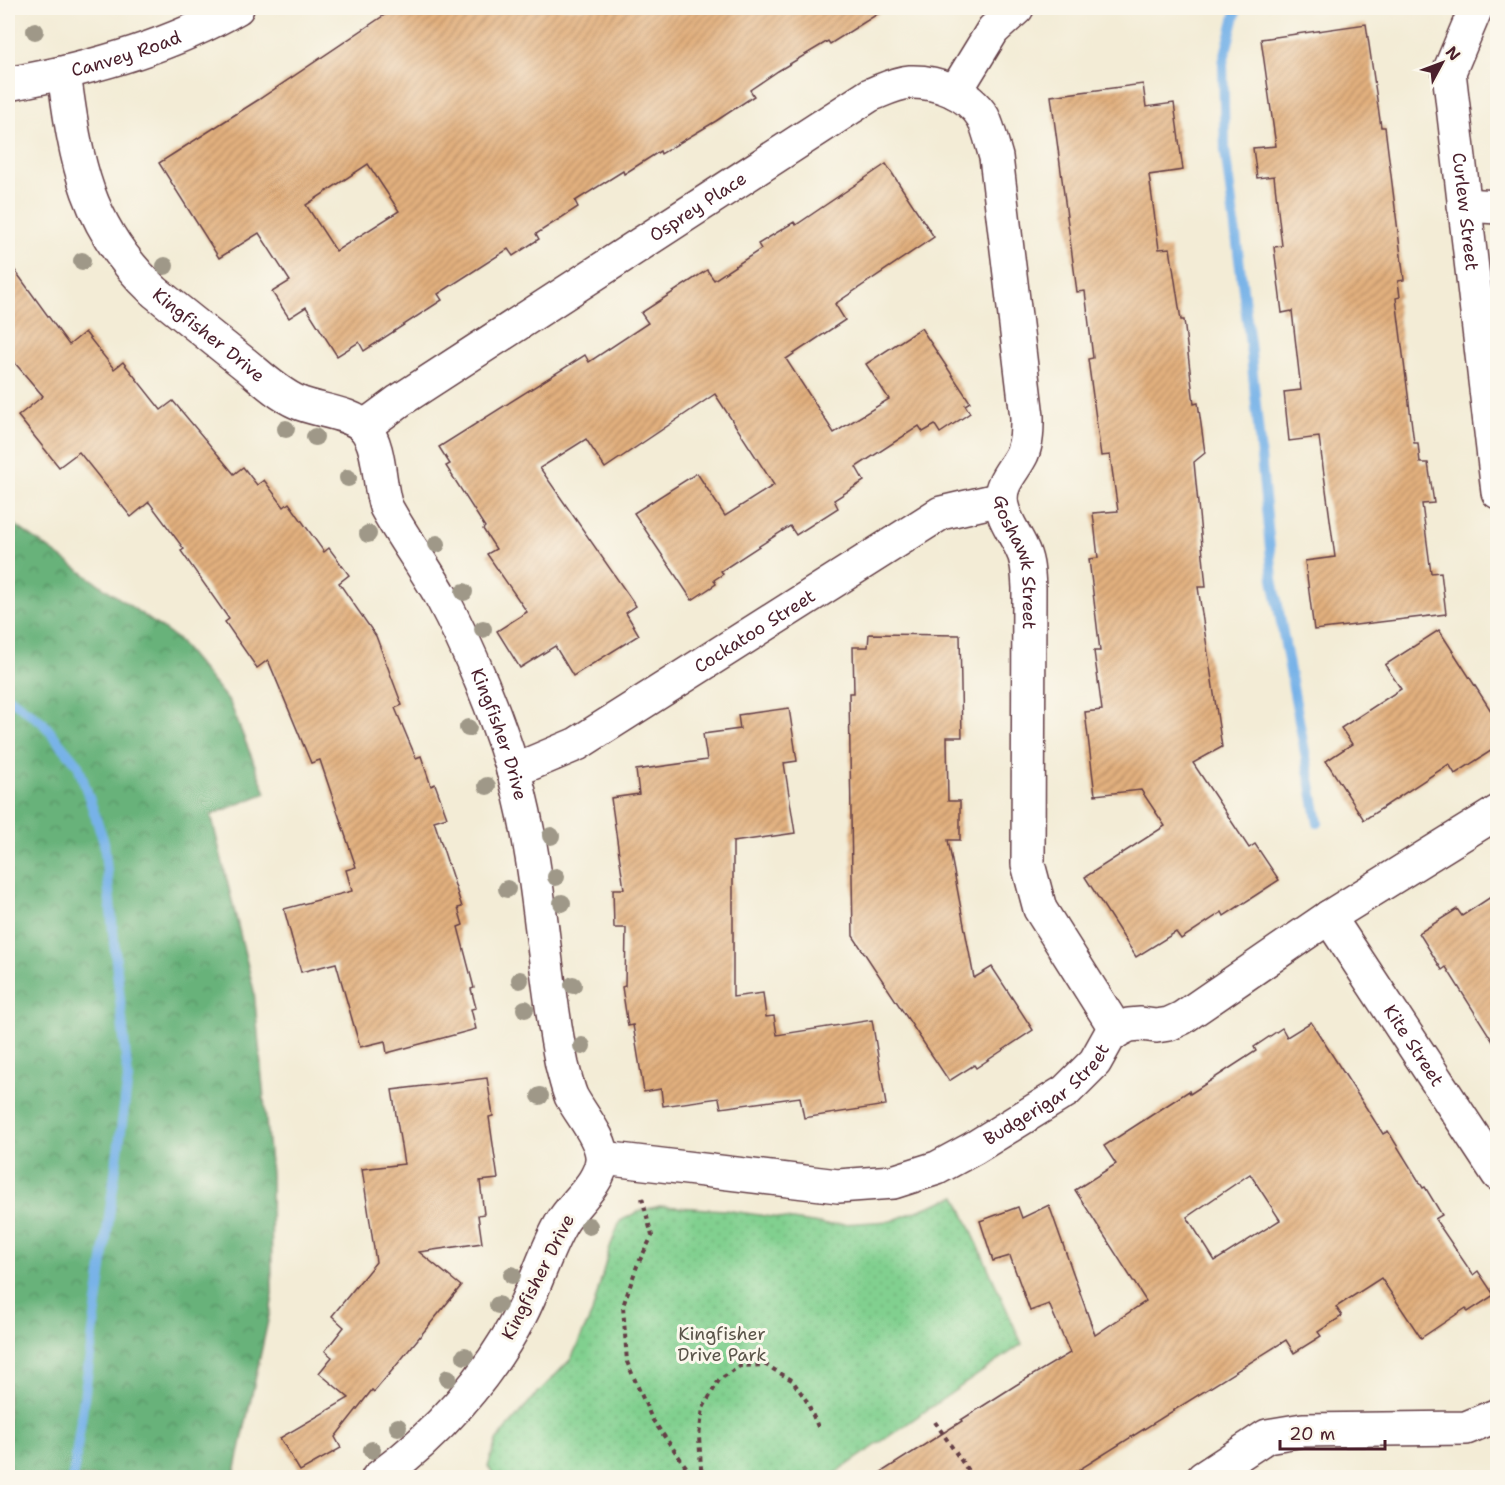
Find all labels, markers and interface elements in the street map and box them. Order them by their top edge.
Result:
street label: Canvey Road [69,25,185,82]
north arrow [1412,33,1472,93]
text: N [1441,42,1465,65]
street label: Curlew Street [1446,151,1484,272]
street label: Osprey Place [645,166,751,247]
street label: Kingfisher Drive [147,283,270,388]
street label: Goshawk Street [988,494,1041,630]
street label: Cockatoo Street [690,584,820,679]
street label: Kingfisher Drive [465,665,533,803]
street label: Kite Street [1378,1000,1449,1091]
street label: Budgerigar Street [979,1039,1115,1151]
street label: Kingfisher Drive [496,1210,580,1344]
park label: Kingfisher Drive Park [678,1322,766,1367]
scale bar [1280,1413,1385,1451]
text: 20 m [1289,1422,1335,1446]

